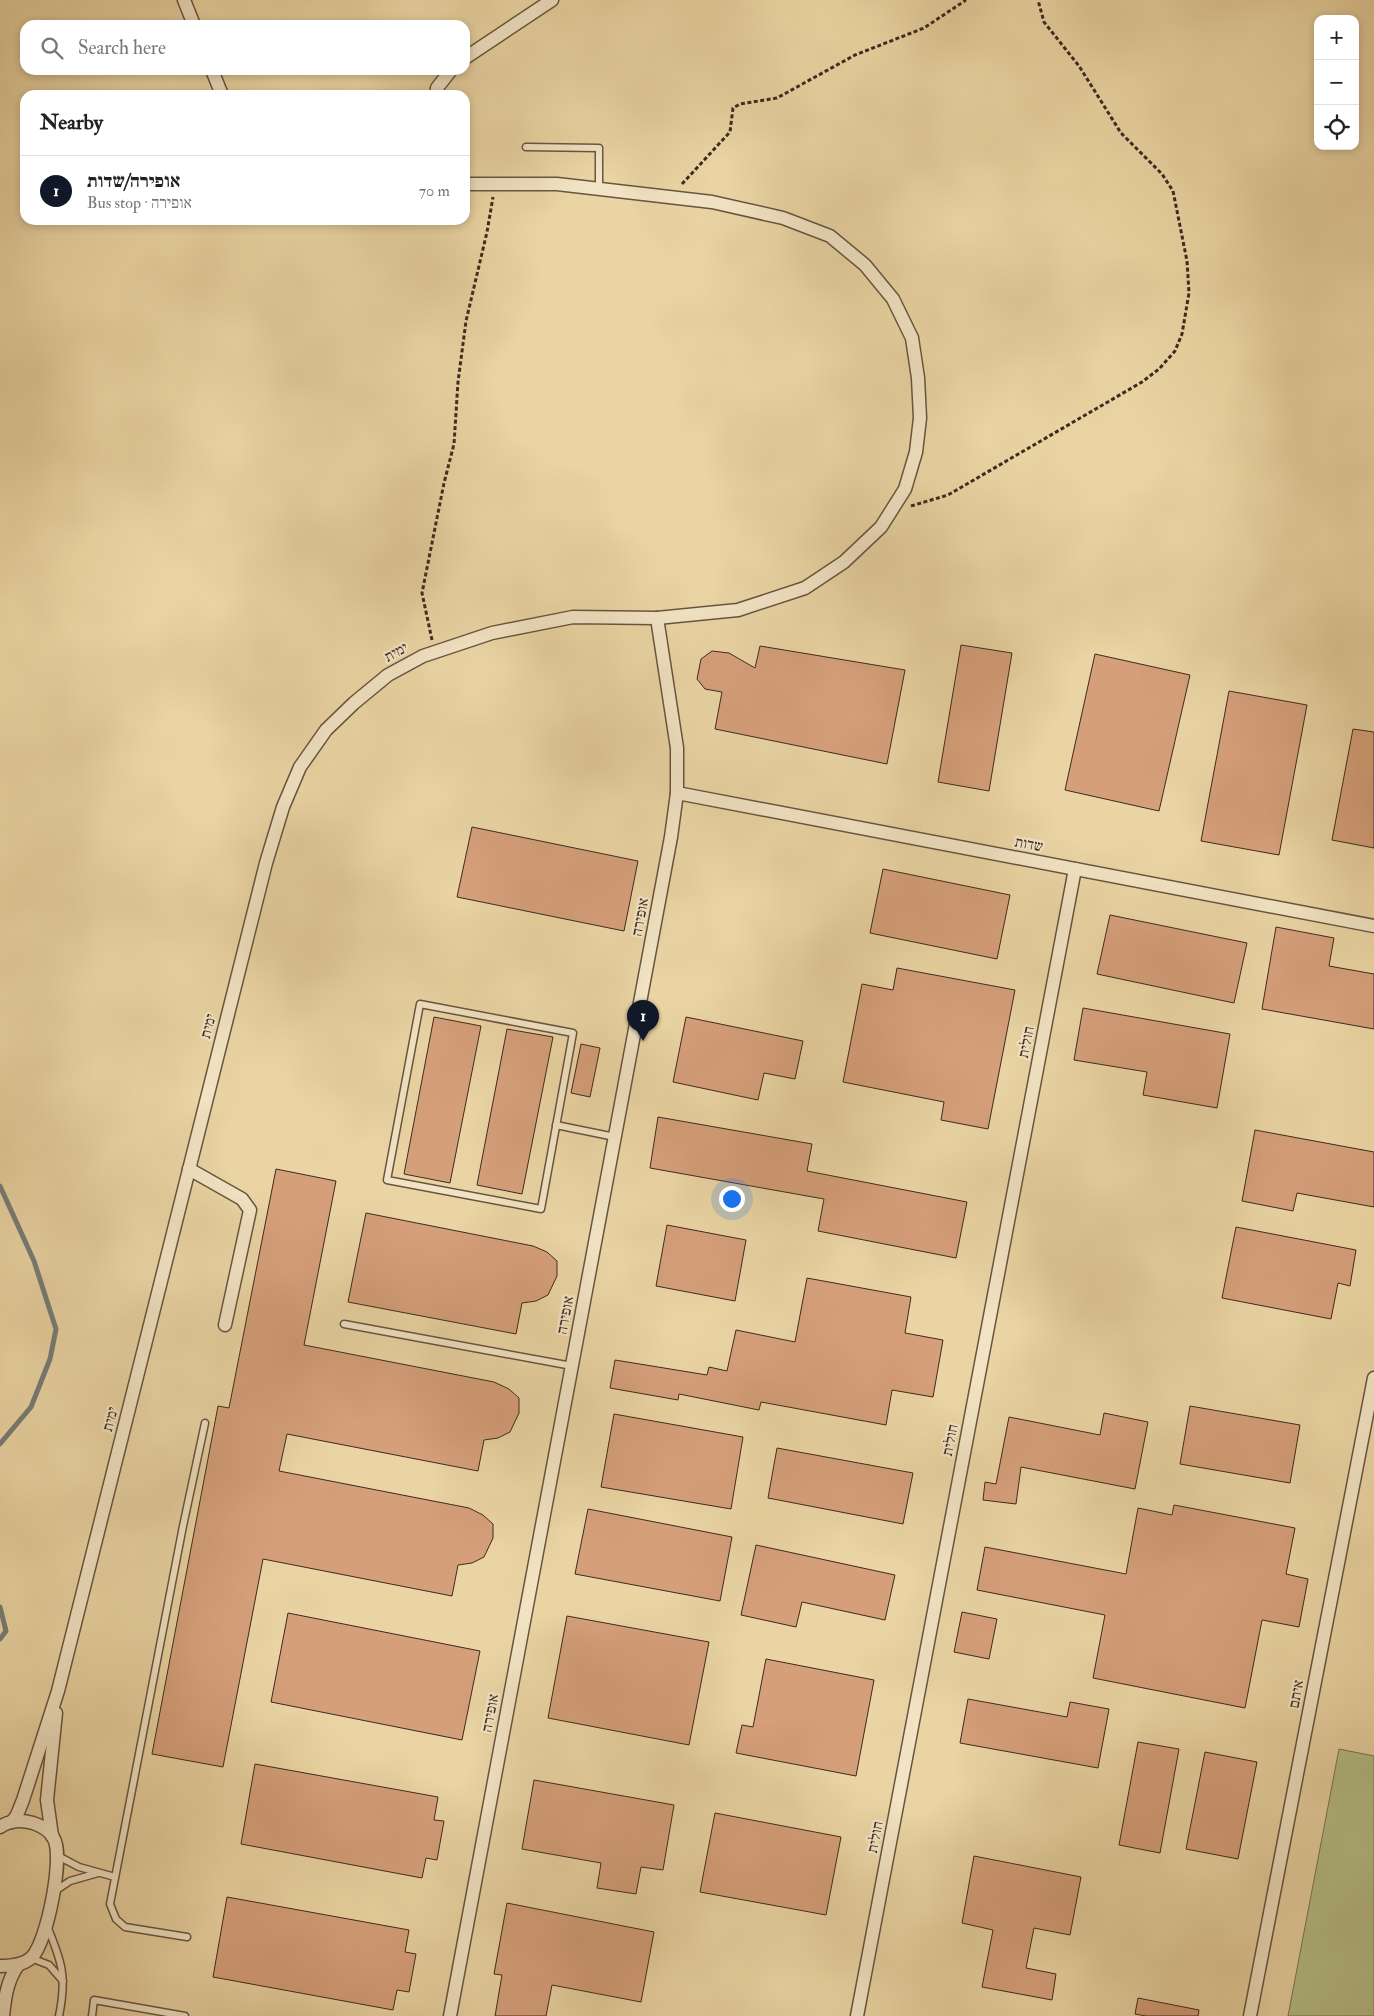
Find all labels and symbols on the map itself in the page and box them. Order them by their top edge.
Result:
street label: ימית [381,638,412,667]
street label: שדות [1013,832,1045,857]
street label: אופירה [627,896,654,938]
pin: 1 [627,1000,659,1041]
street label: ימית [196,1012,221,1040]
street label: חולית [1014,1025,1039,1060]
your location [719,1186,745,1212]
street label: אופירה [552,1294,579,1336]
street label: ימית [98,1405,123,1433]
street label: חולית [938,1423,963,1458]
street label: איתם [1284,1678,1309,1710]
street label: אופירה [477,1692,504,1734]
street label: חולית [863,1820,888,1855]

